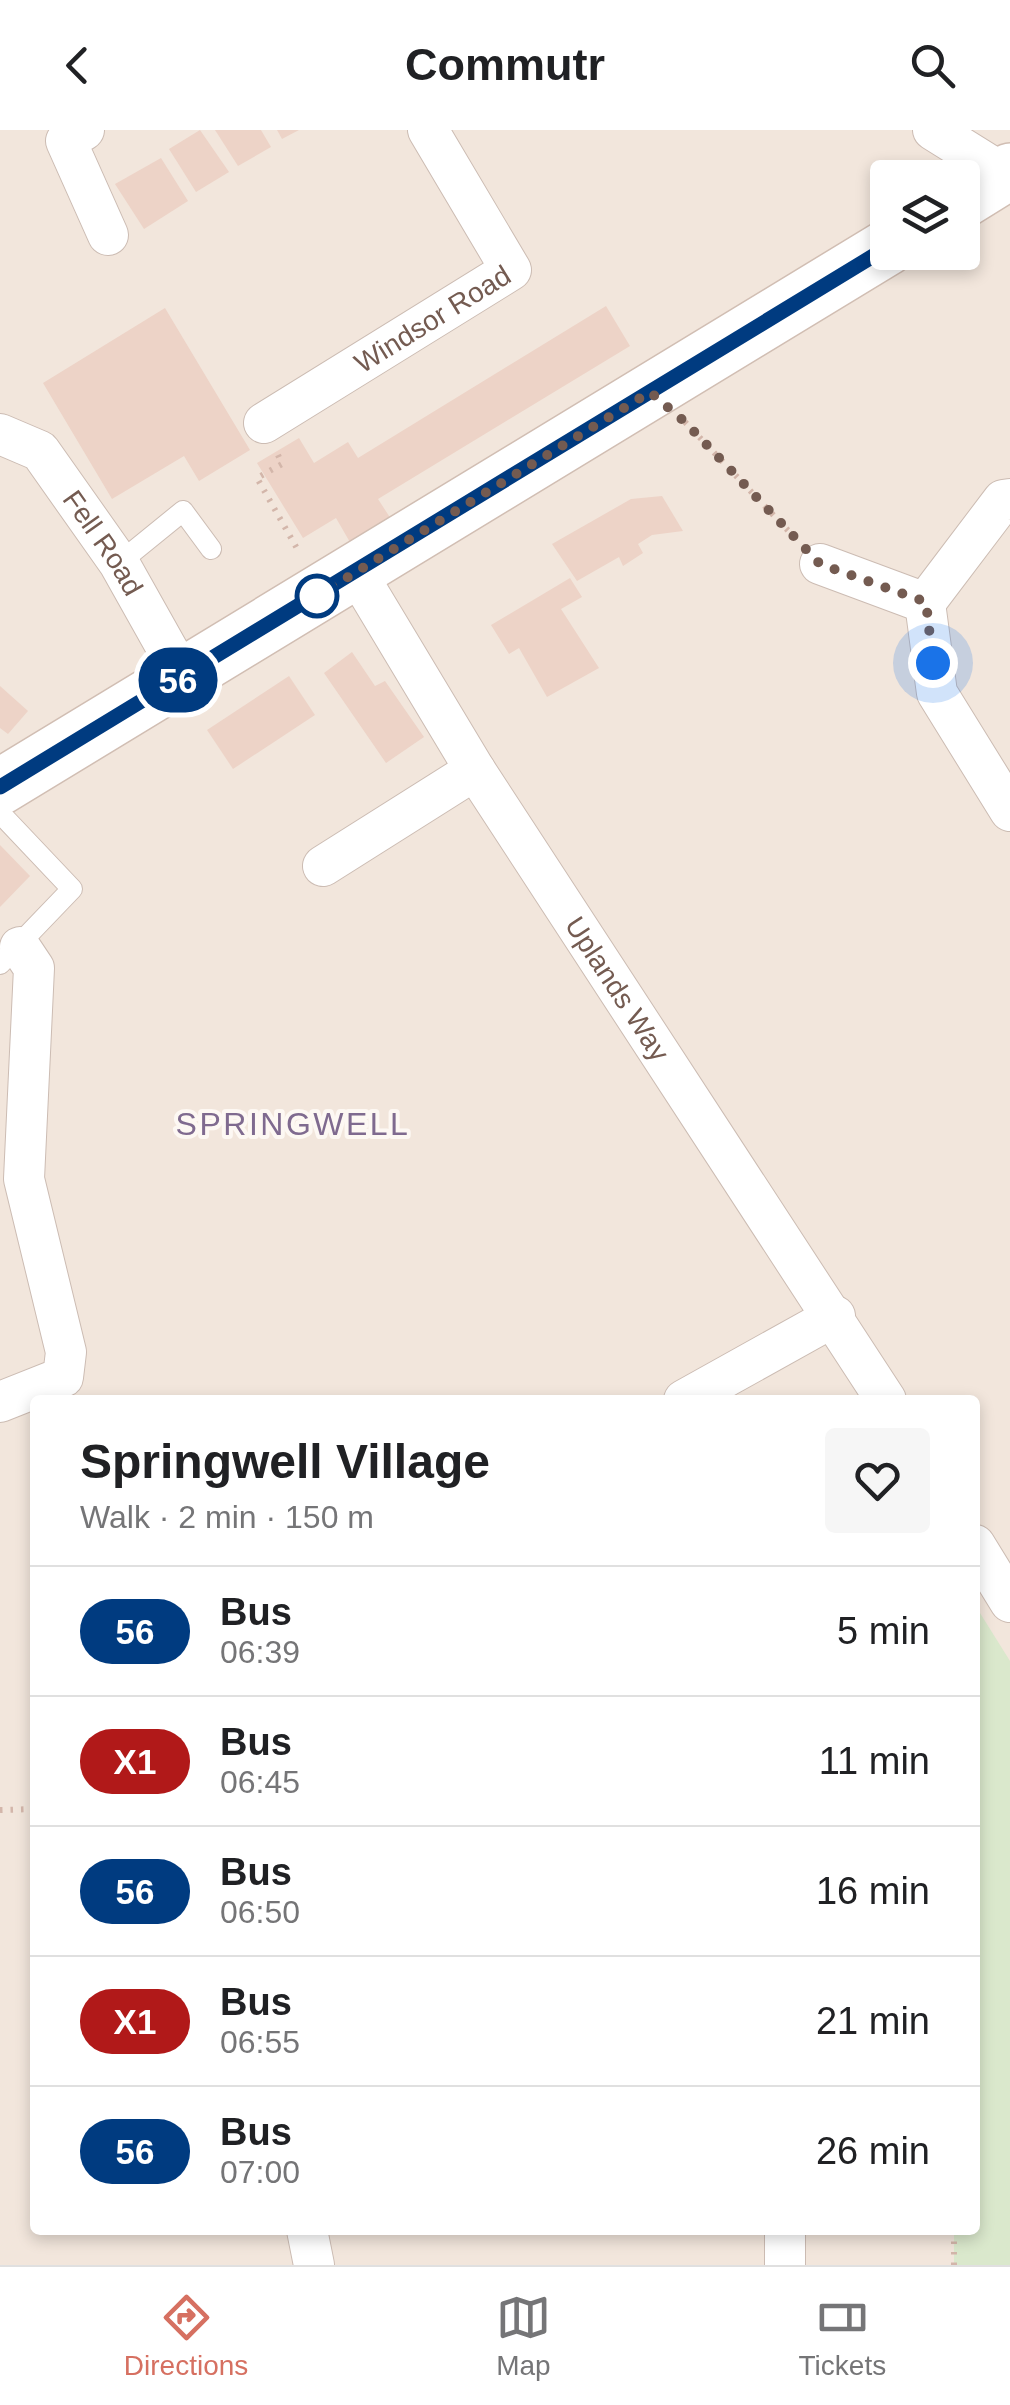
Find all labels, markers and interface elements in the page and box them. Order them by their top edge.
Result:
icon: back [50,38,105,93]
icon: search [905,38,960,93]
text: Commutr [405,39,605,90]
map controls [870,160,980,270]
button: layers [870,160,980,270]
street label: Windsor Road [349,259,516,379]
street label: Fell Road [57,484,149,601]
unlabelled marker [296,575,338,617]
your location [908,638,958,688]
line badge: 56 [133,648,223,712]
text: 56 [159,661,197,700]
street label: Uplands Way [559,911,676,1066]
district label: SPRINGWELL [176,1106,410,1142]
button: heart [825,1428,930,1533]
text: Springwell Village [80,1435,490,1488]
text: Walk · 2 min · 150 m [80,1499,374,1535]
text: Bus [220,1591,292,1633]
text: 5 min [837,1610,930,1652]
text: 56 [116,1612,154,1651]
text: 06:39 [220,1634,300,1670]
text: Bus [220,1721,292,1763]
text: 11 min [819,1740,930,1782]
text: X1 [114,1742,156,1781]
text: 06:45 [220,1764,300,1800]
text: Bus [220,1851,292,1893]
text: 16 min [816,1870,930,1912]
text: 56 [116,1872,154,1911]
text: 06:50 [220,1894,300,1930]
text: Bus [220,1981,292,2023]
text: 21 min [816,2000,930,2042]
text: X1 [114,2002,156,2041]
text: 06:55 [220,2024,300,2060]
text: Bus [220,2111,292,2153]
text: 26 min [816,2130,930,2172]
text: 56 [116,2132,154,2171]
text: 07:00 [220,2154,300,2190]
tab: Directions [124,2290,248,2382]
tab: Map [496,2290,551,2382]
tab: Tickets [799,2290,886,2382]

